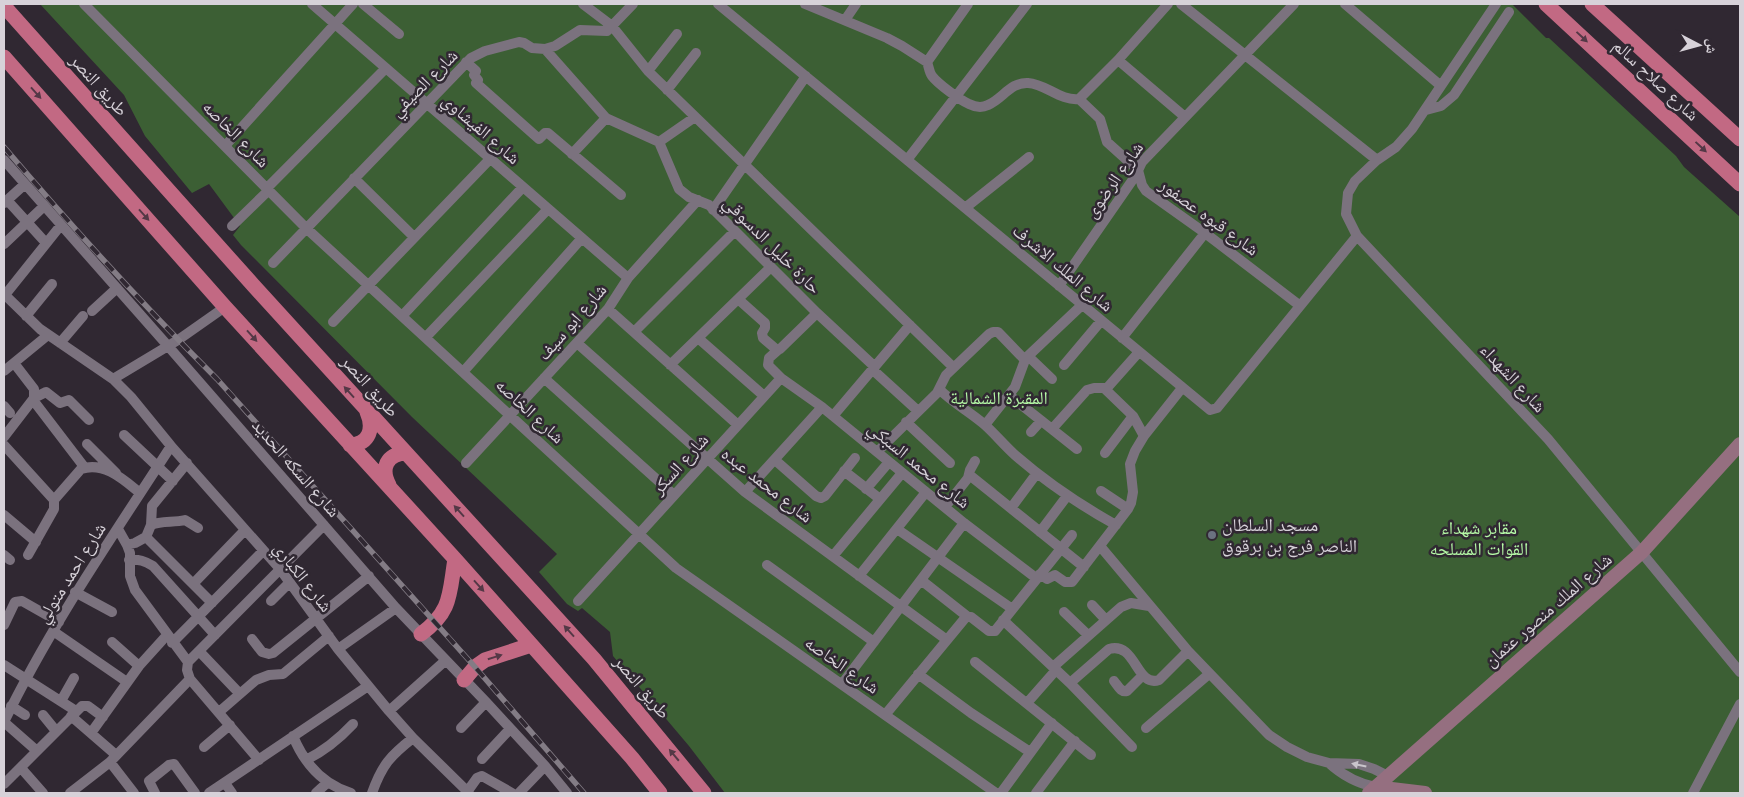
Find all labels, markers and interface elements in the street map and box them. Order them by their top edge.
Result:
north arrow [1674,20,1724,70]
one-way arrow [1576,31,1588,43]
street label: شارع صلاح سالم [1608,34,1704,126]
text: ش [1702,38,1721,55]
street label: شارع الصيفي [386,45,465,124]
street label: طريق النصر [65,49,133,121]
one-way arrow [30,87,42,99]
street label: شارع الفيشاوي [435,89,525,172]
street label: شارع الخاصه [198,96,274,172]
street label: شارع الرضوى [1080,138,1148,222]
one-way arrow [1695,141,1707,153]
street label: شارع قبوه عصفور [1154,173,1263,260]
street label: حارة خليل الدسوقي [716,191,826,301]
one-way arrow [138,209,149,221]
street label: شارع الملك الاشرف [1008,219,1118,317]
street label: شارع ابو سيف [533,279,611,365]
one-way arrow [246,330,258,342]
street label: شارع الشهداء [1475,339,1551,417]
street label: طريق النصر [336,350,404,422]
street label: شارع الخاصه [491,374,569,448]
one-way arrow [344,385,355,398]
park label: المقبرة الشمالية [950,387,1048,409]
street label: شارع السكه الحديد [247,414,345,522]
street label: شارع محمد السبكي [861,417,975,516]
street label: شارع السكر [646,429,713,500]
street label: شارع محمد عبده [717,442,817,528]
one-way arrow [453,506,465,518]
place label: مسجد السلطان الناصر فرج بن برقوق [1222,514,1357,558]
park label: مقابر شهداء القوات المسلحه [1430,517,1528,560]
street label: شارع احمد متولي [31,519,114,629]
marker: مسجد السلطان الناصر فرج بن برقوق [1206,529,1218,541]
street label: شارع الكباري [266,537,337,619]
street label: شارع الملك منصور عثمان [1479,548,1617,672]
one-way arrow [473,580,485,592]
one-way arrow [563,626,575,638]
street label: شارع الخاصه [801,631,883,699]
street label: طريق النصر [608,650,675,723]
one-way arrow [487,652,502,660]
one-way arrow [669,749,680,762]
one-way arrow [1352,761,1367,769]

